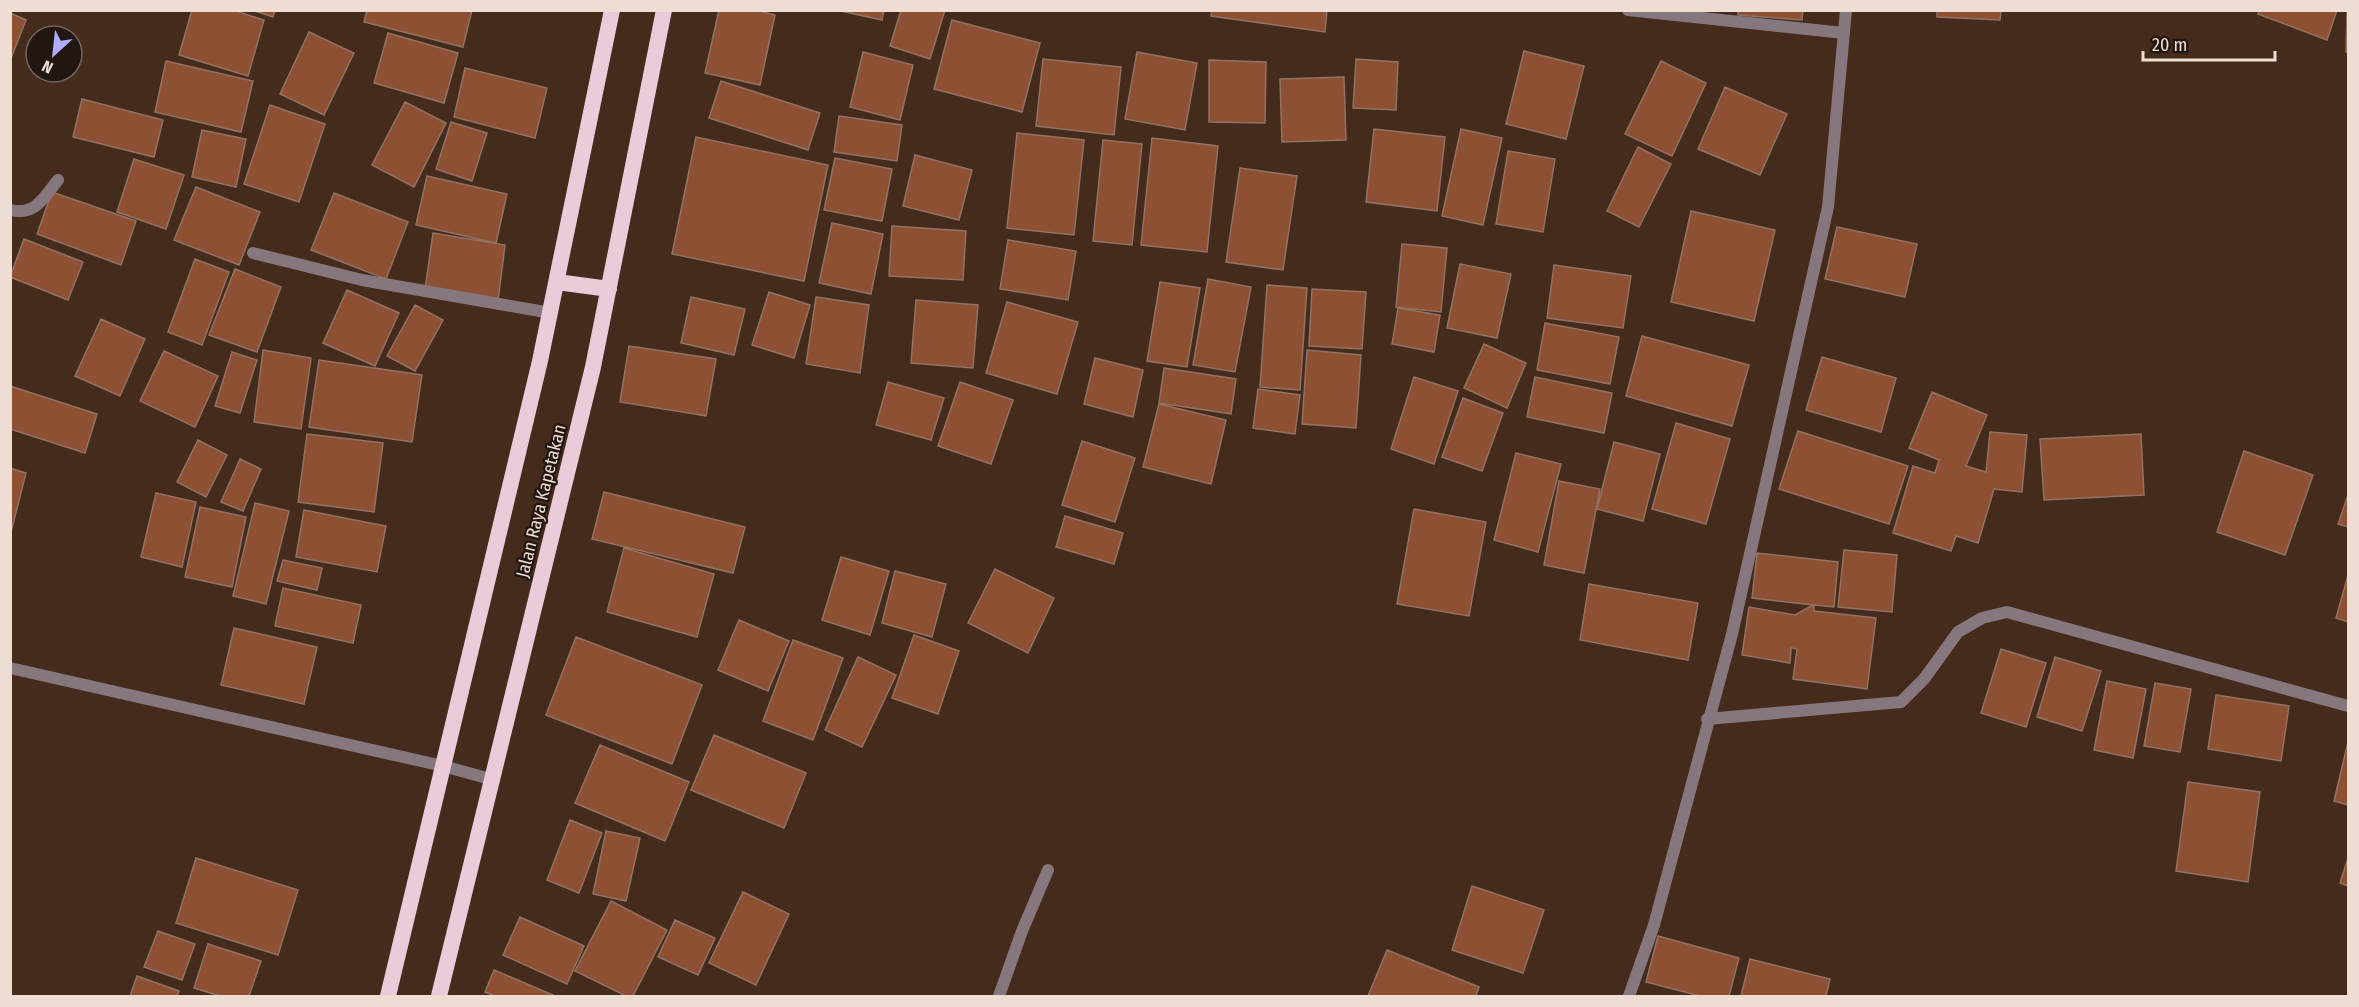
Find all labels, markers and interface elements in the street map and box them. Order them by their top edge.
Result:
north arrow [24,24,84,84]
scale bar [2143,24,2275,62]
text: 20 m [2152,34,2187,56]
text: N [39,56,56,78]
street label: Jalan Raya Kapetakan [511,422,571,580]

